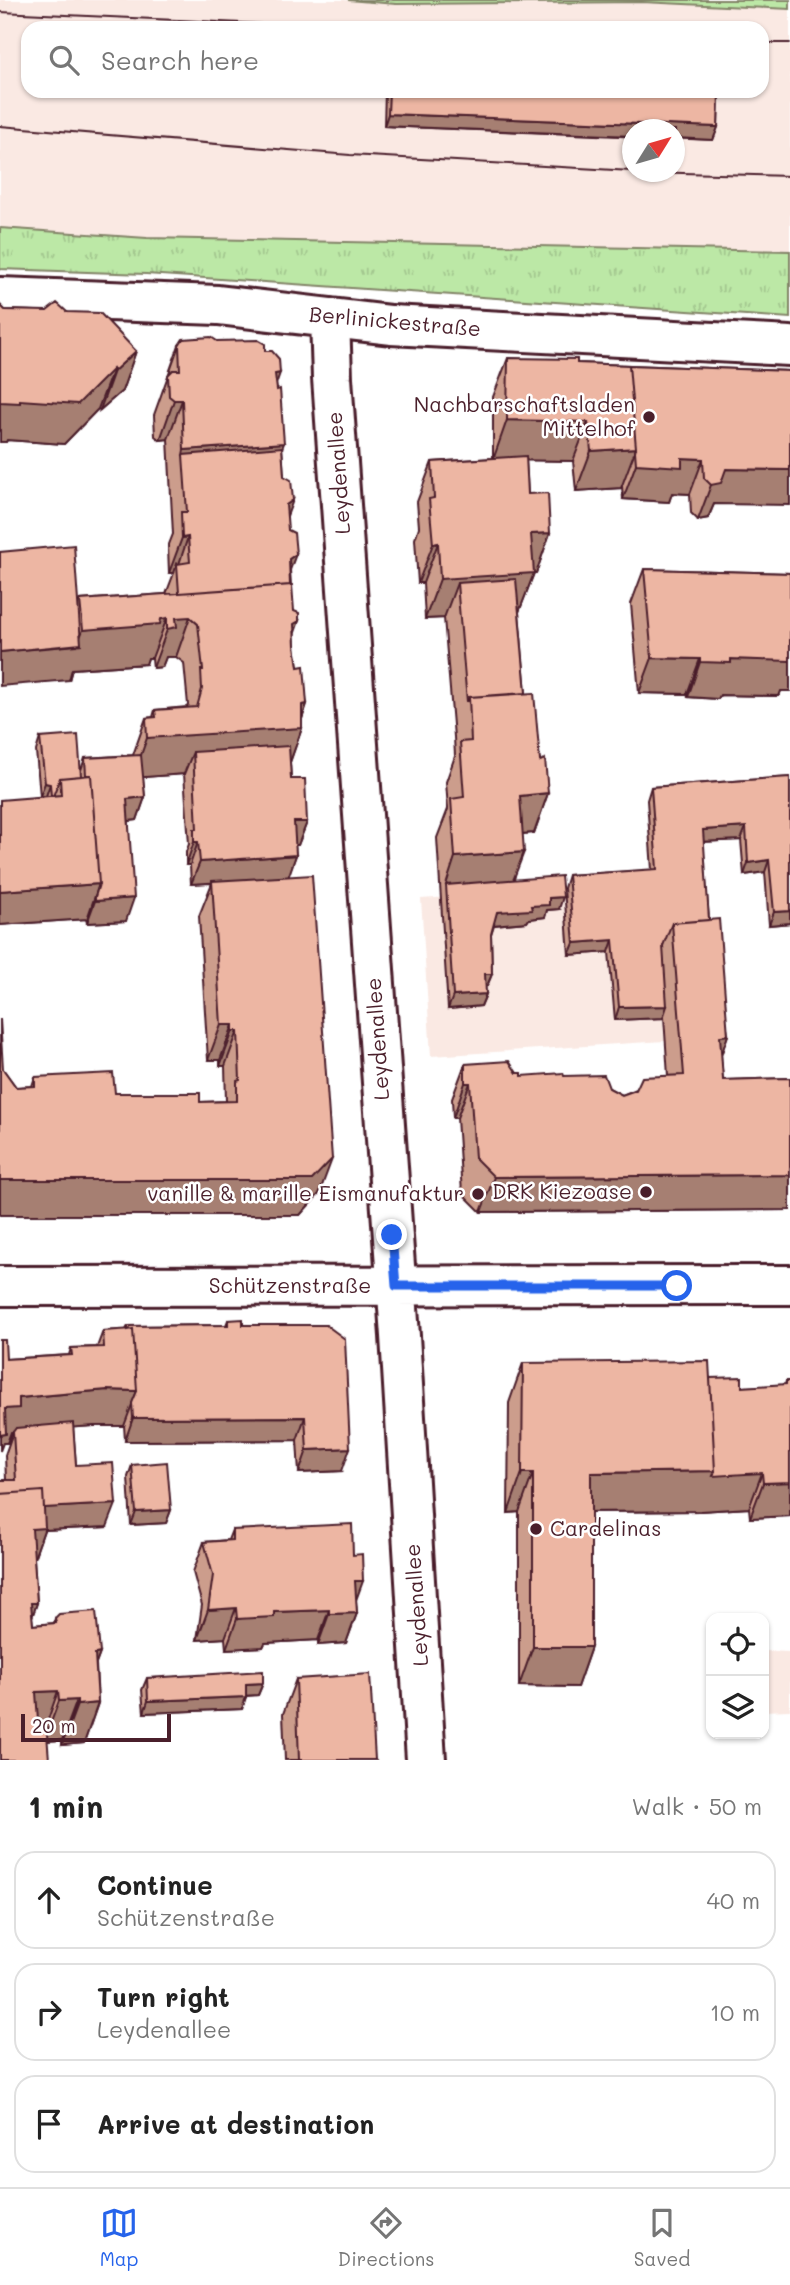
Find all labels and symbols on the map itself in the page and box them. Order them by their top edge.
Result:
north arrow [622,119,685,182]
street label: Berlinickestraße [308,300,482,341]
place label: Nachbarschaftsladen Mittelhof [414,390,636,441]
marker: Nachbarschaftsladen Mittelhof [641,409,657,425]
street label: Leydenallee [320,411,355,535]
street label: Leydenallee [359,977,394,1101]
place label: DRK Kiezoase [492,1177,632,1204]
place label: vanille & marille Eismanufaktur [147,1179,464,1206]
marker: DRK Kiezoase [638,1184,654,1200]
marker: vanille & marille Eismanufaktur [470,1186,486,1202]
route end [376,1219,407,1250]
route start [661,1270,692,1301]
street label: Schützenstraße [209,1271,371,1298]
place label: Cardelinas [550,1514,662,1541]
marker: Cardelinas [528,1521,544,1537]
street label: Leydenallee [398,1543,433,1667]
scale bar [21,1711,172,1743]

